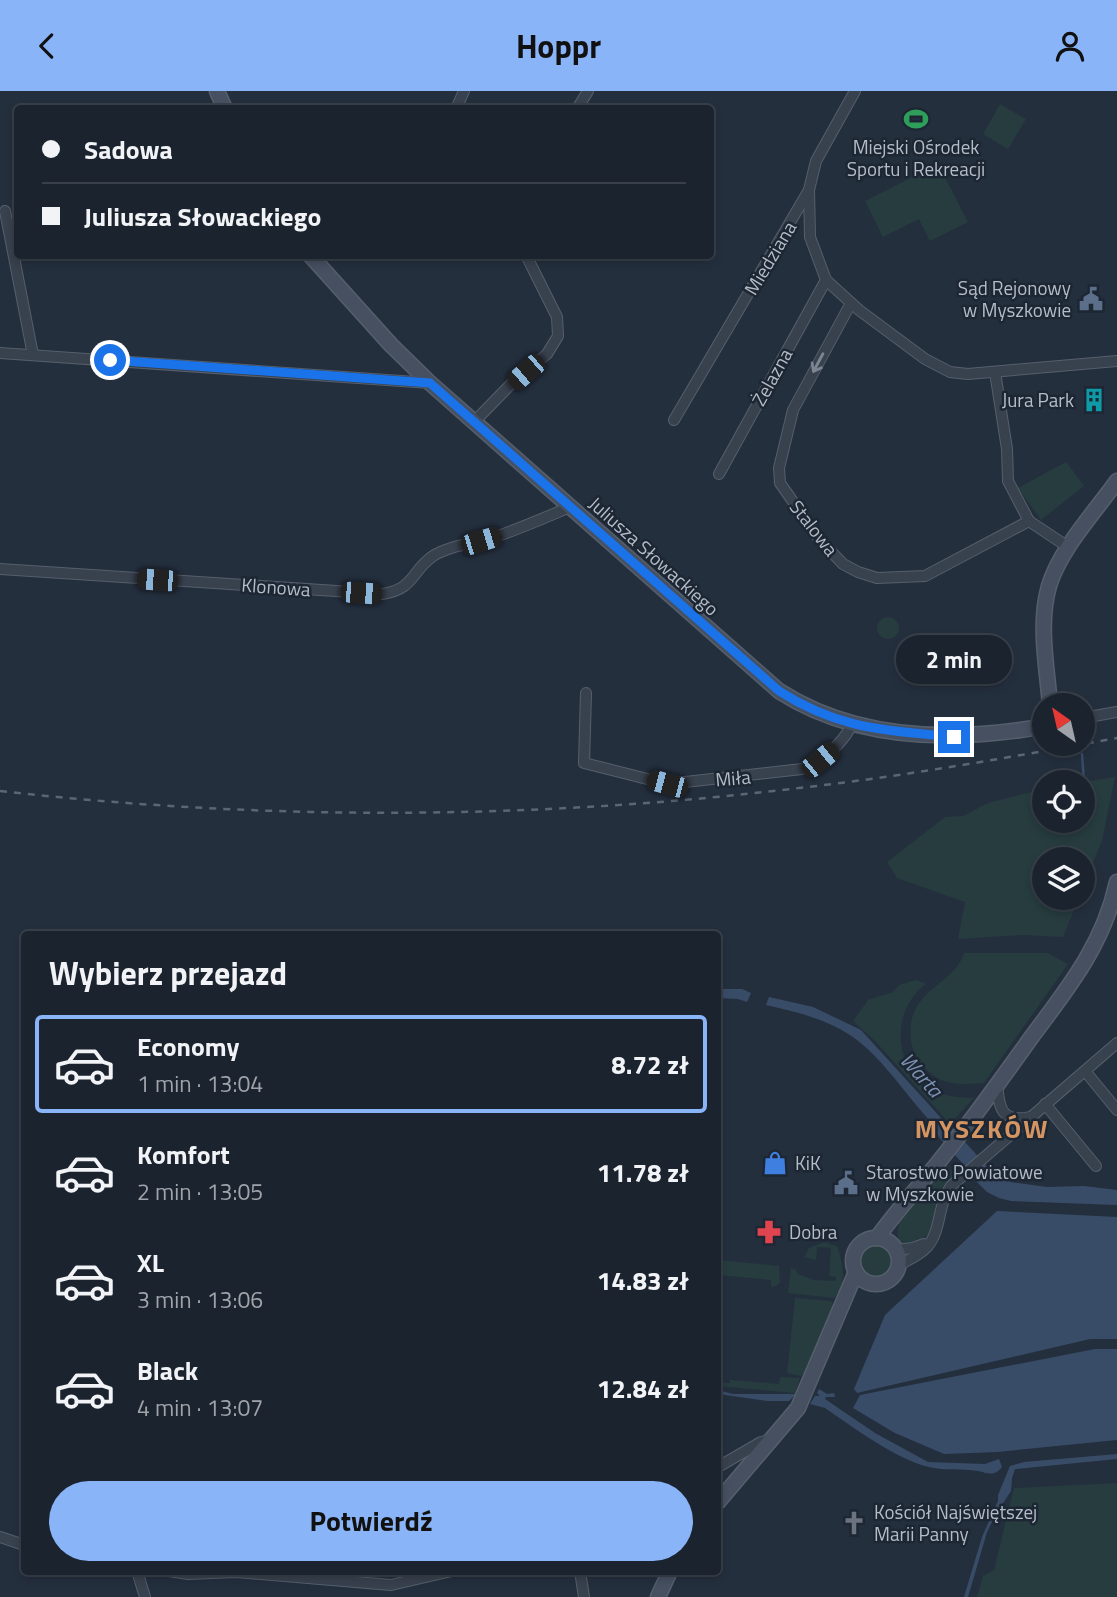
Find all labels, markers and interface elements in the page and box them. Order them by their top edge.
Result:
text: Hoppr [516,22,601,70]
icon: back [28,27,66,65]
icon: person [1051,27,1089,65]
sports icon: Miejski Ośrodek Sportu i Rekreacji [902,105,930,133]
text: Sadowa [84,130,173,169]
place label: Miejski Ośrodek Sportu i Rekreacji [847,132,985,183]
text: Juliusza Słowackiego [84,197,321,236]
street label: Miedziana [736,215,803,300]
place label: Sąd Rejonowy w Myszkowie [958,273,1071,324]
public building icon: Sąd Rejonowy w Myszkowie [1077,285,1105,313]
street label: Żelazna [744,342,799,411]
route start [94,344,126,376]
car [504,350,549,394]
one-way arrow [811,352,825,372]
place label: Jura Park [1002,385,1074,414]
building icon: Jura Park [1080,386,1108,414]
street label: Juliusza Słowackiego [583,489,726,622]
street label: Stalowa [783,493,846,562]
car [458,525,505,557]
car [136,568,179,592]
street label: Klonowa [240,570,312,603]
car [340,581,383,605]
callout: 2 min [896,635,1012,685]
text: 2 min [926,642,982,677]
north arrow [1032,693,1096,756]
map controls [1032,693,1095,910]
route end [938,721,970,753]
car [798,739,843,781]
street label: Miła [714,761,752,793]
car [644,768,691,800]
button: locate [1032,770,1095,833]
button: layers [1032,847,1095,910]
text: Wybierz przejazd [49,949,287,997]
text: Economy [137,1027,239,1066]
icon: car [53,1033,116,1096]
text: 8.72 zł [611,1045,689,1084]
water label: Warta [893,1045,952,1105]
text: 1 min · 13:04 [137,1066,263,1101]
district label: MYSZKÓW [915,1109,1049,1148]
text: Komfort [137,1135,230,1174]
icon: car [53,1141,116,1204]
place label: KiK [795,1148,821,1177]
shop icon: KiK [761,1149,789,1177]
text: 11.78 zł [597,1153,689,1192]
place label: Starostwo Powiatowe w Myszkowie [866,1157,1043,1208]
public building icon: Starostwo Powiatowe w Myszkowie [832,1169,860,1197]
text: 2 min · 13:05 [137,1174,263,1209]
place label: Dobra [789,1217,838,1246]
pharmacy icon: Dobra [755,1218,783,1246]
text: XL [137,1243,164,1282]
icon: car [53,1249,116,1312]
text: 14.83 zł [597,1261,689,1300]
text: 3 min · 13:06 [137,1282,263,1317]
text: Black [137,1351,198,1390]
icon: car [53,1357,116,1420]
text: 12.84 zł [597,1369,689,1408]
text: 4 min · 13:07 [137,1390,263,1425]
button: Potwierdź [49,1481,693,1561]
place label: Kościół Najświętszej Marii Panny [874,1497,1037,1548]
church icon: Kościół Najświętszej Marii Panny [840,1509,868,1537]

